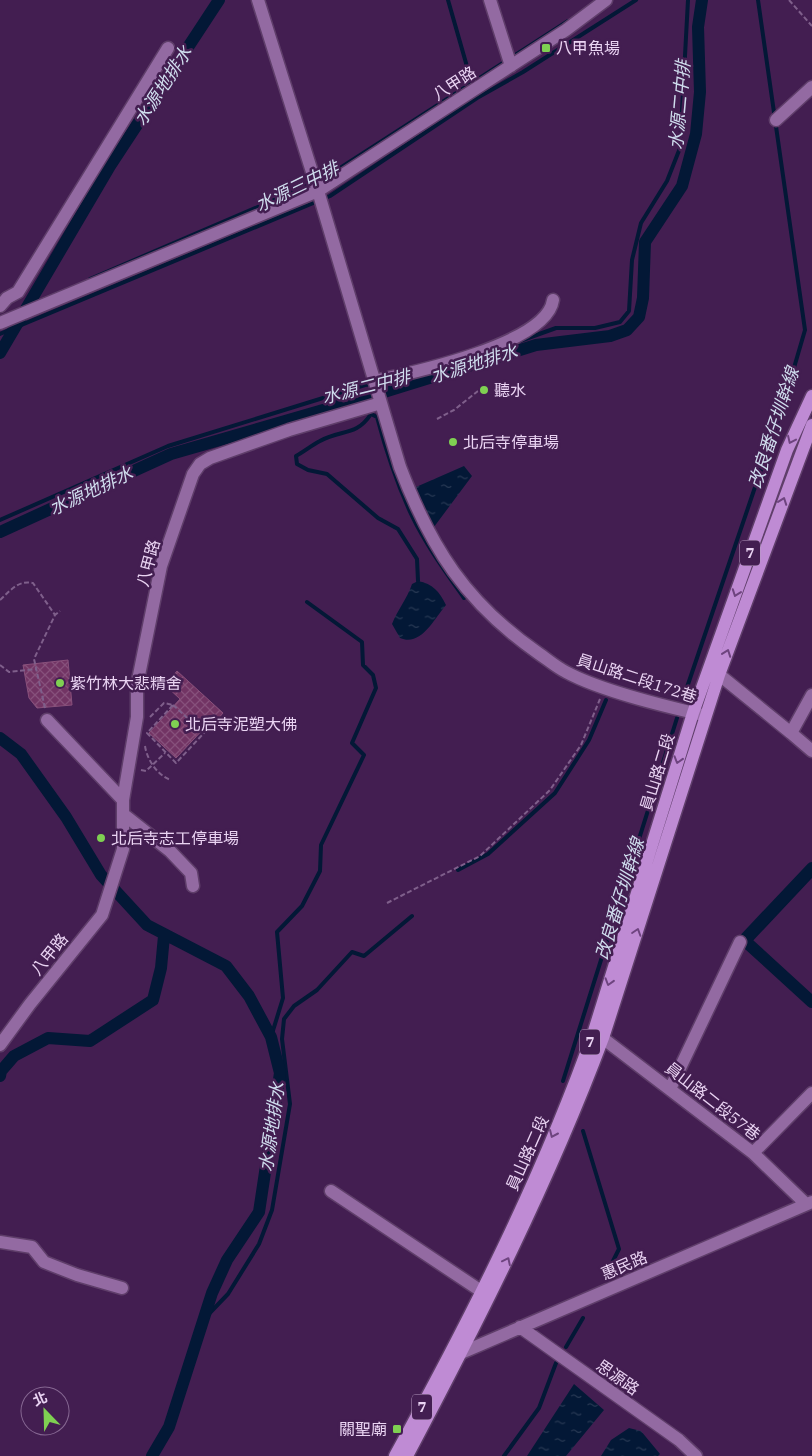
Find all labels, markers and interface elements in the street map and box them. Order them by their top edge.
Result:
place label: 八甲魚場 [556,38,620,58]
water label: 水源地排水 [128,41,197,130]
marker: 八甲魚場 [540,42,552,54]
water label: 水源二中排 [664,57,695,151]
street label: 八甲路 [428,62,480,104]
water label: 水源三中排 [251,156,344,217]
water label: 水源地排水 [427,339,521,388]
water label: 改良番仔圳幹線 [743,362,805,491]
water label: 水源二中排 [319,364,414,409]
place label: 聽水 [494,380,526,400]
marker: 聽水 [478,384,490,396]
place label: 北后寺停車場 [463,432,559,452]
one-way arrow [787,435,798,444]
marker: 北后寺停車場 [447,436,459,448]
water label: 水源地排水 [45,461,137,520]
one-way arrow [777,497,787,506]
street label: 八甲路 [132,537,164,589]
road number: 7 [740,540,760,566]
one-way arrow [732,588,742,597]
street label: 員山路二段172巷 [575,649,699,707]
one-way arrow [721,649,731,658]
place label: 紫竹林大悲精舍 [70,673,182,693]
marker: 紫竹林大悲精舍 [54,677,66,689]
place label: 北后寺泥塑大佛 [185,714,297,734]
marker: 北后寺泥塑大佛 [169,718,181,730]
street label: 員山路二段 [636,731,678,813]
one-way arrow [674,755,684,763]
place label: 北后寺志工停車場 [111,828,239,848]
marker: 北后寺志工停車場 [95,832,107,844]
water label: 改良番仔圳幹線 [590,833,650,962]
one-way arrow [631,928,641,936]
street label: 八甲路 [26,929,72,979]
one-way arrow [605,977,615,985]
road number: 7 [580,1030,600,1054]
street label: 員山路二段57巷 [661,1058,765,1144]
water label: 水源地排水 [254,1080,289,1173]
street label: 員山路二段 [502,1112,552,1194]
one-way arrow [549,1129,560,1138]
street label: 惠民路 [598,1246,650,1284]
one-way arrow [501,1258,511,1267]
street label: 思源路 [593,1355,643,1399]
north arrow [20,1386,70,1436]
text: 北 [30,1388,50,1410]
road number: 7 [412,1394,432,1420]
place label: 關聖廟 [339,1419,387,1439]
marker: 關聖廟 [391,1423,403,1435]

